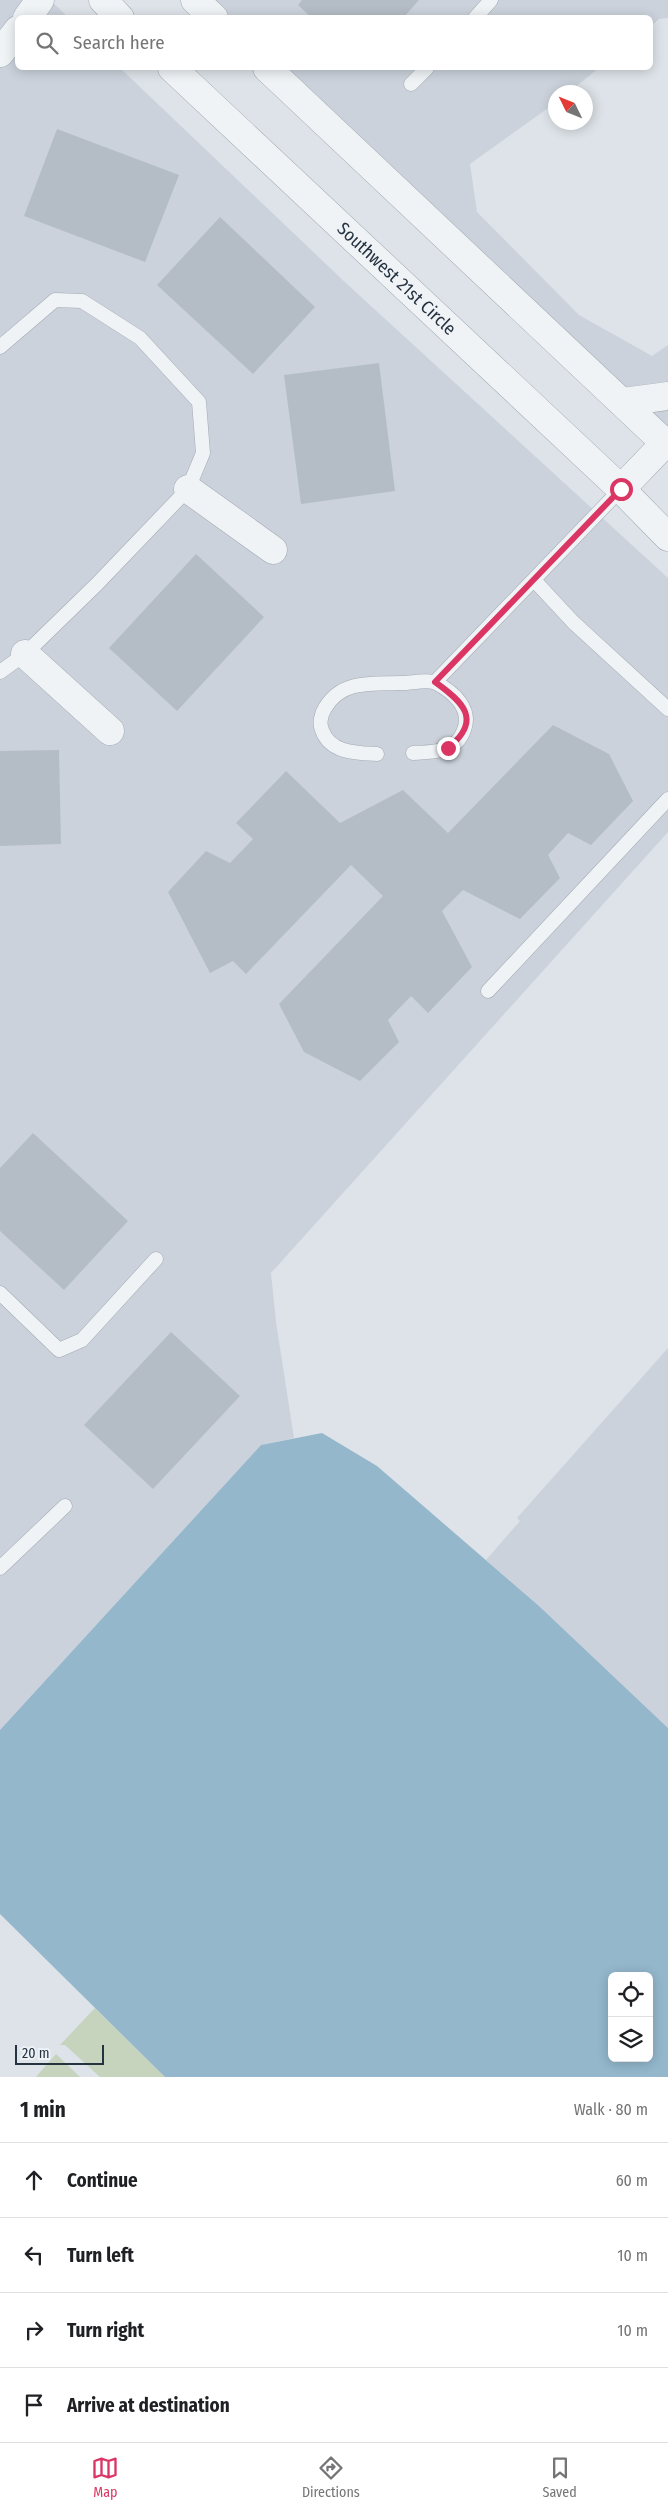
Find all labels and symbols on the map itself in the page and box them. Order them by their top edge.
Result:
north arrow [548,85,593,130]
street label: Southwest 21st Circle [333,218,461,340]
route start [610,478,633,501]
route end [437,737,460,760]
scale bar [15,2042,104,2065]

